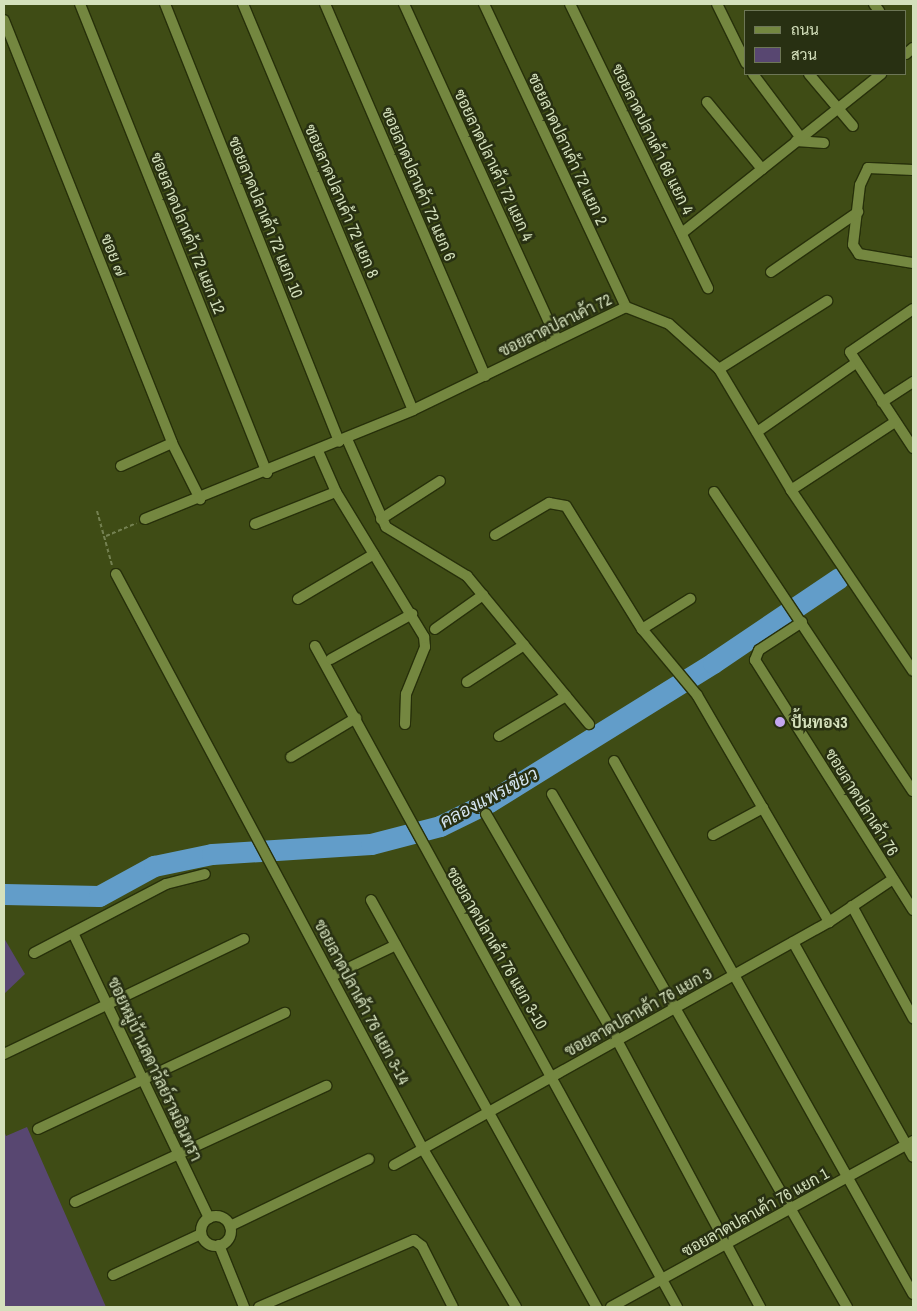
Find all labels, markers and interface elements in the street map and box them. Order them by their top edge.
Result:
legend [744,10,907,75]
text: ถนน [791,19,819,40]
text: สวน [791,44,817,65]
street label: ซอยลาดปลาเค้า 66 แยก 4 [608,61,698,217]
street label: ซอยลาดปลาเค้า 72 แยก 2 [524,70,612,228]
street label: ซอยลาดปลาเค้า 72 แยก 4 [450,86,538,244]
street label: ซอยลาดปลาเค้า 72 แยก 6 [378,104,460,264]
street label: ซอยลาดปลาเค้า 72 แยก 8 [301,121,383,281]
street label: ซอยลาดปลาเค้า 72 แยก 10 [225,133,307,301]
street label: ซอยลาดปลาเค้า 72 แยก 12 [147,149,229,317]
street label: ซอย ๗ [97,231,131,279]
street label: ซอยลาดปลาเค้า 72 [495,289,615,361]
place label: ปั้นทอง3 [791,712,848,732]
marker: ปั้นทอง3 [773,715,787,729]
street label: ซอยลาดปลาเค้า 76 [821,745,903,859]
water label: คลองแพรเขียว [436,763,542,833]
street label: ซอยลาดปลาเค้า 76 แยก 3-10 [443,863,551,1033]
street label: ซอยลาดปลาเค้า 76 แยก 3-14 [310,916,414,1088]
street label: ซอยลาดปลาเค้า 76 แยก 3 [561,964,715,1060]
street label: ซอยหมู่บ้านลดาวัลย์รามอินทรา [104,974,206,1164]
street label: ซอยลาดปลาเค้า 76 แยก 1 [678,1164,832,1260]

